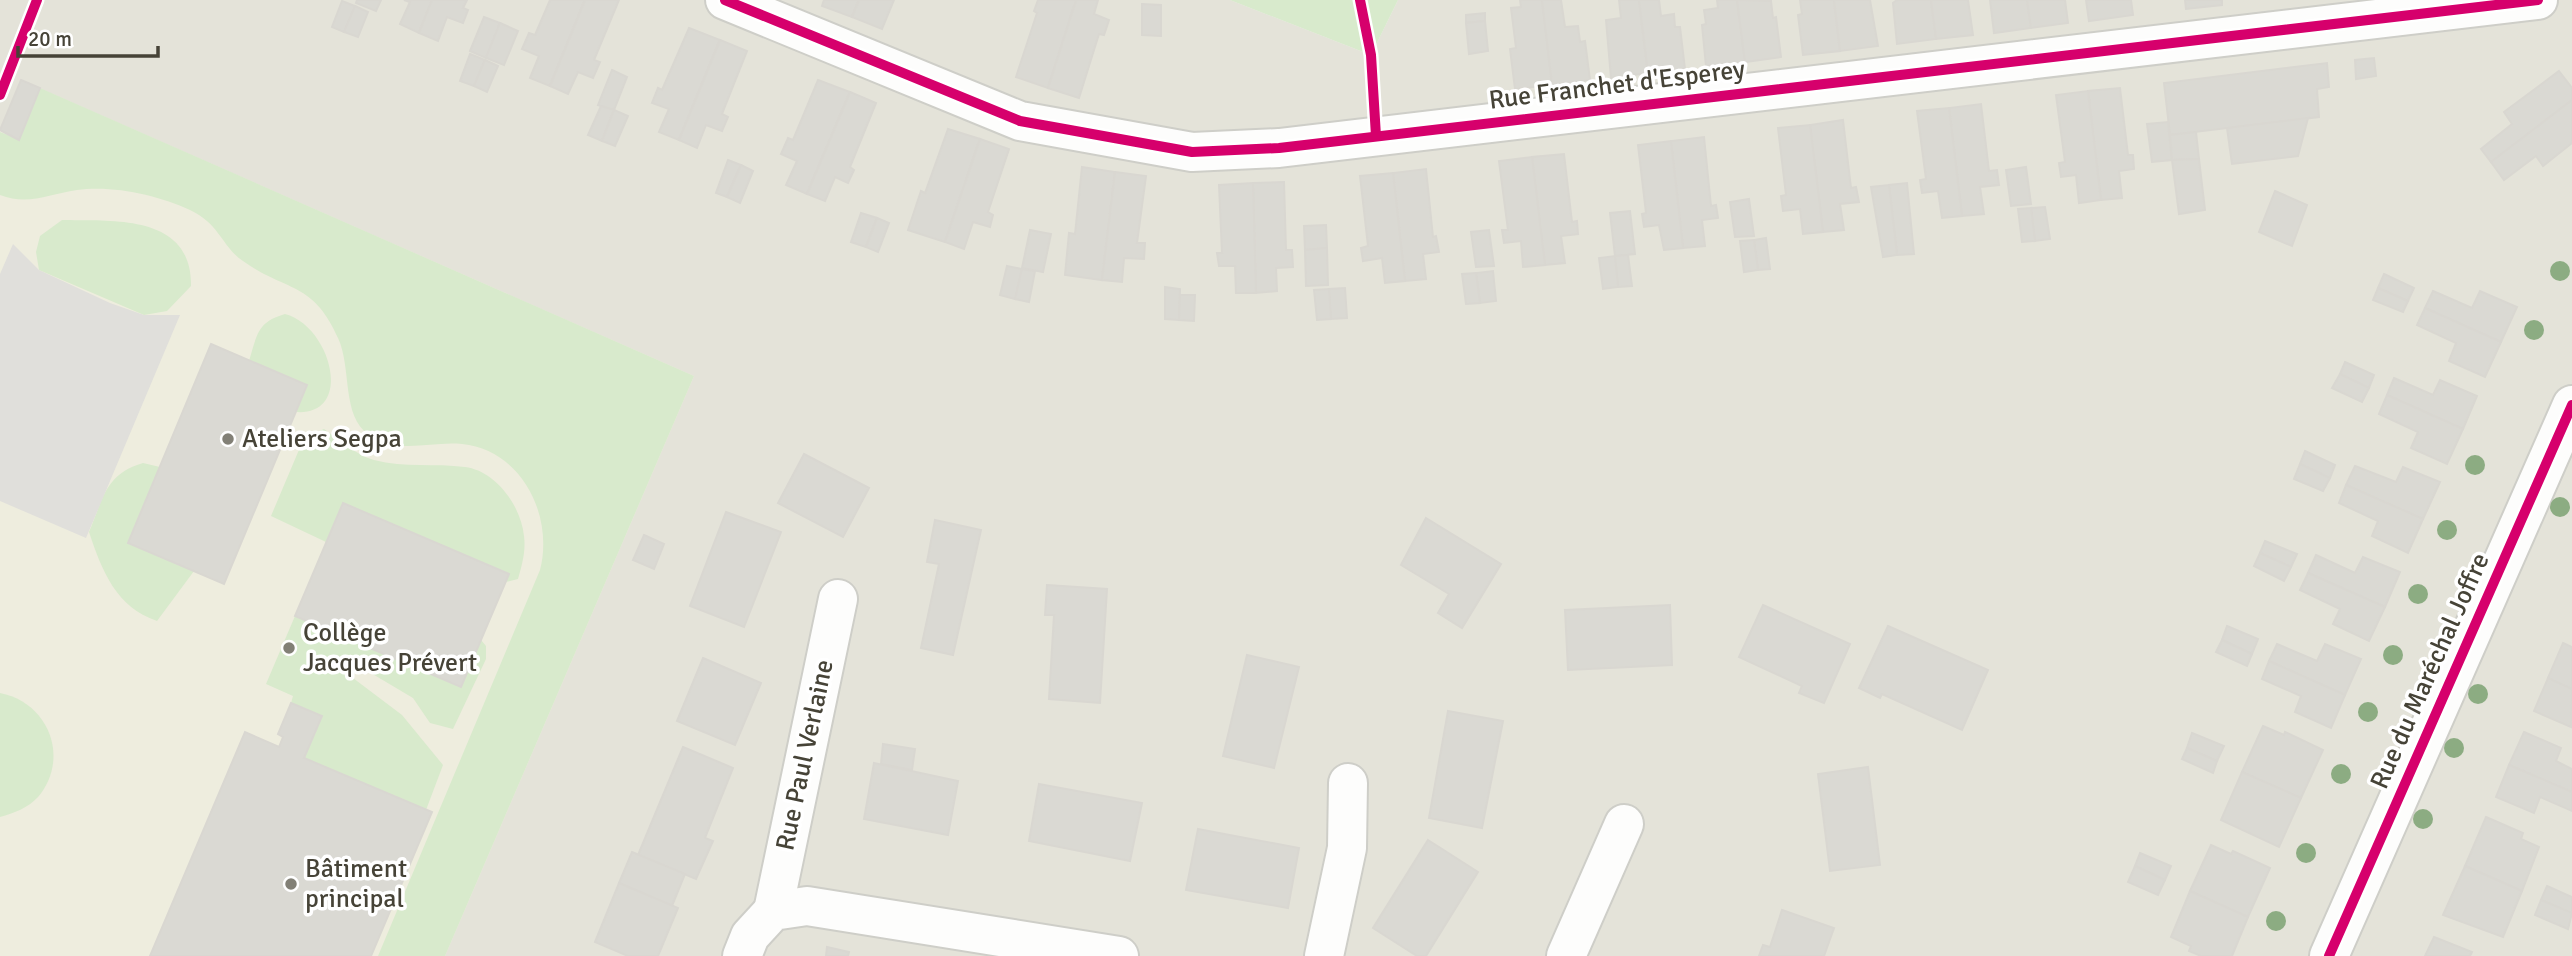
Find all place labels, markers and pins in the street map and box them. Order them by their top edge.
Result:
place label: Ateliers Segpa [242,423,402,455]
marker: Ateliers Segpa [220,431,236,447]
place label: Collège Jacques Prévert [303,617,477,679]
marker: Collège Jacques Prévert [281,640,297,656]
place label: Bâtiment principal [305,853,407,915]
marker: Bâtiment principal [283,876,299,892]

